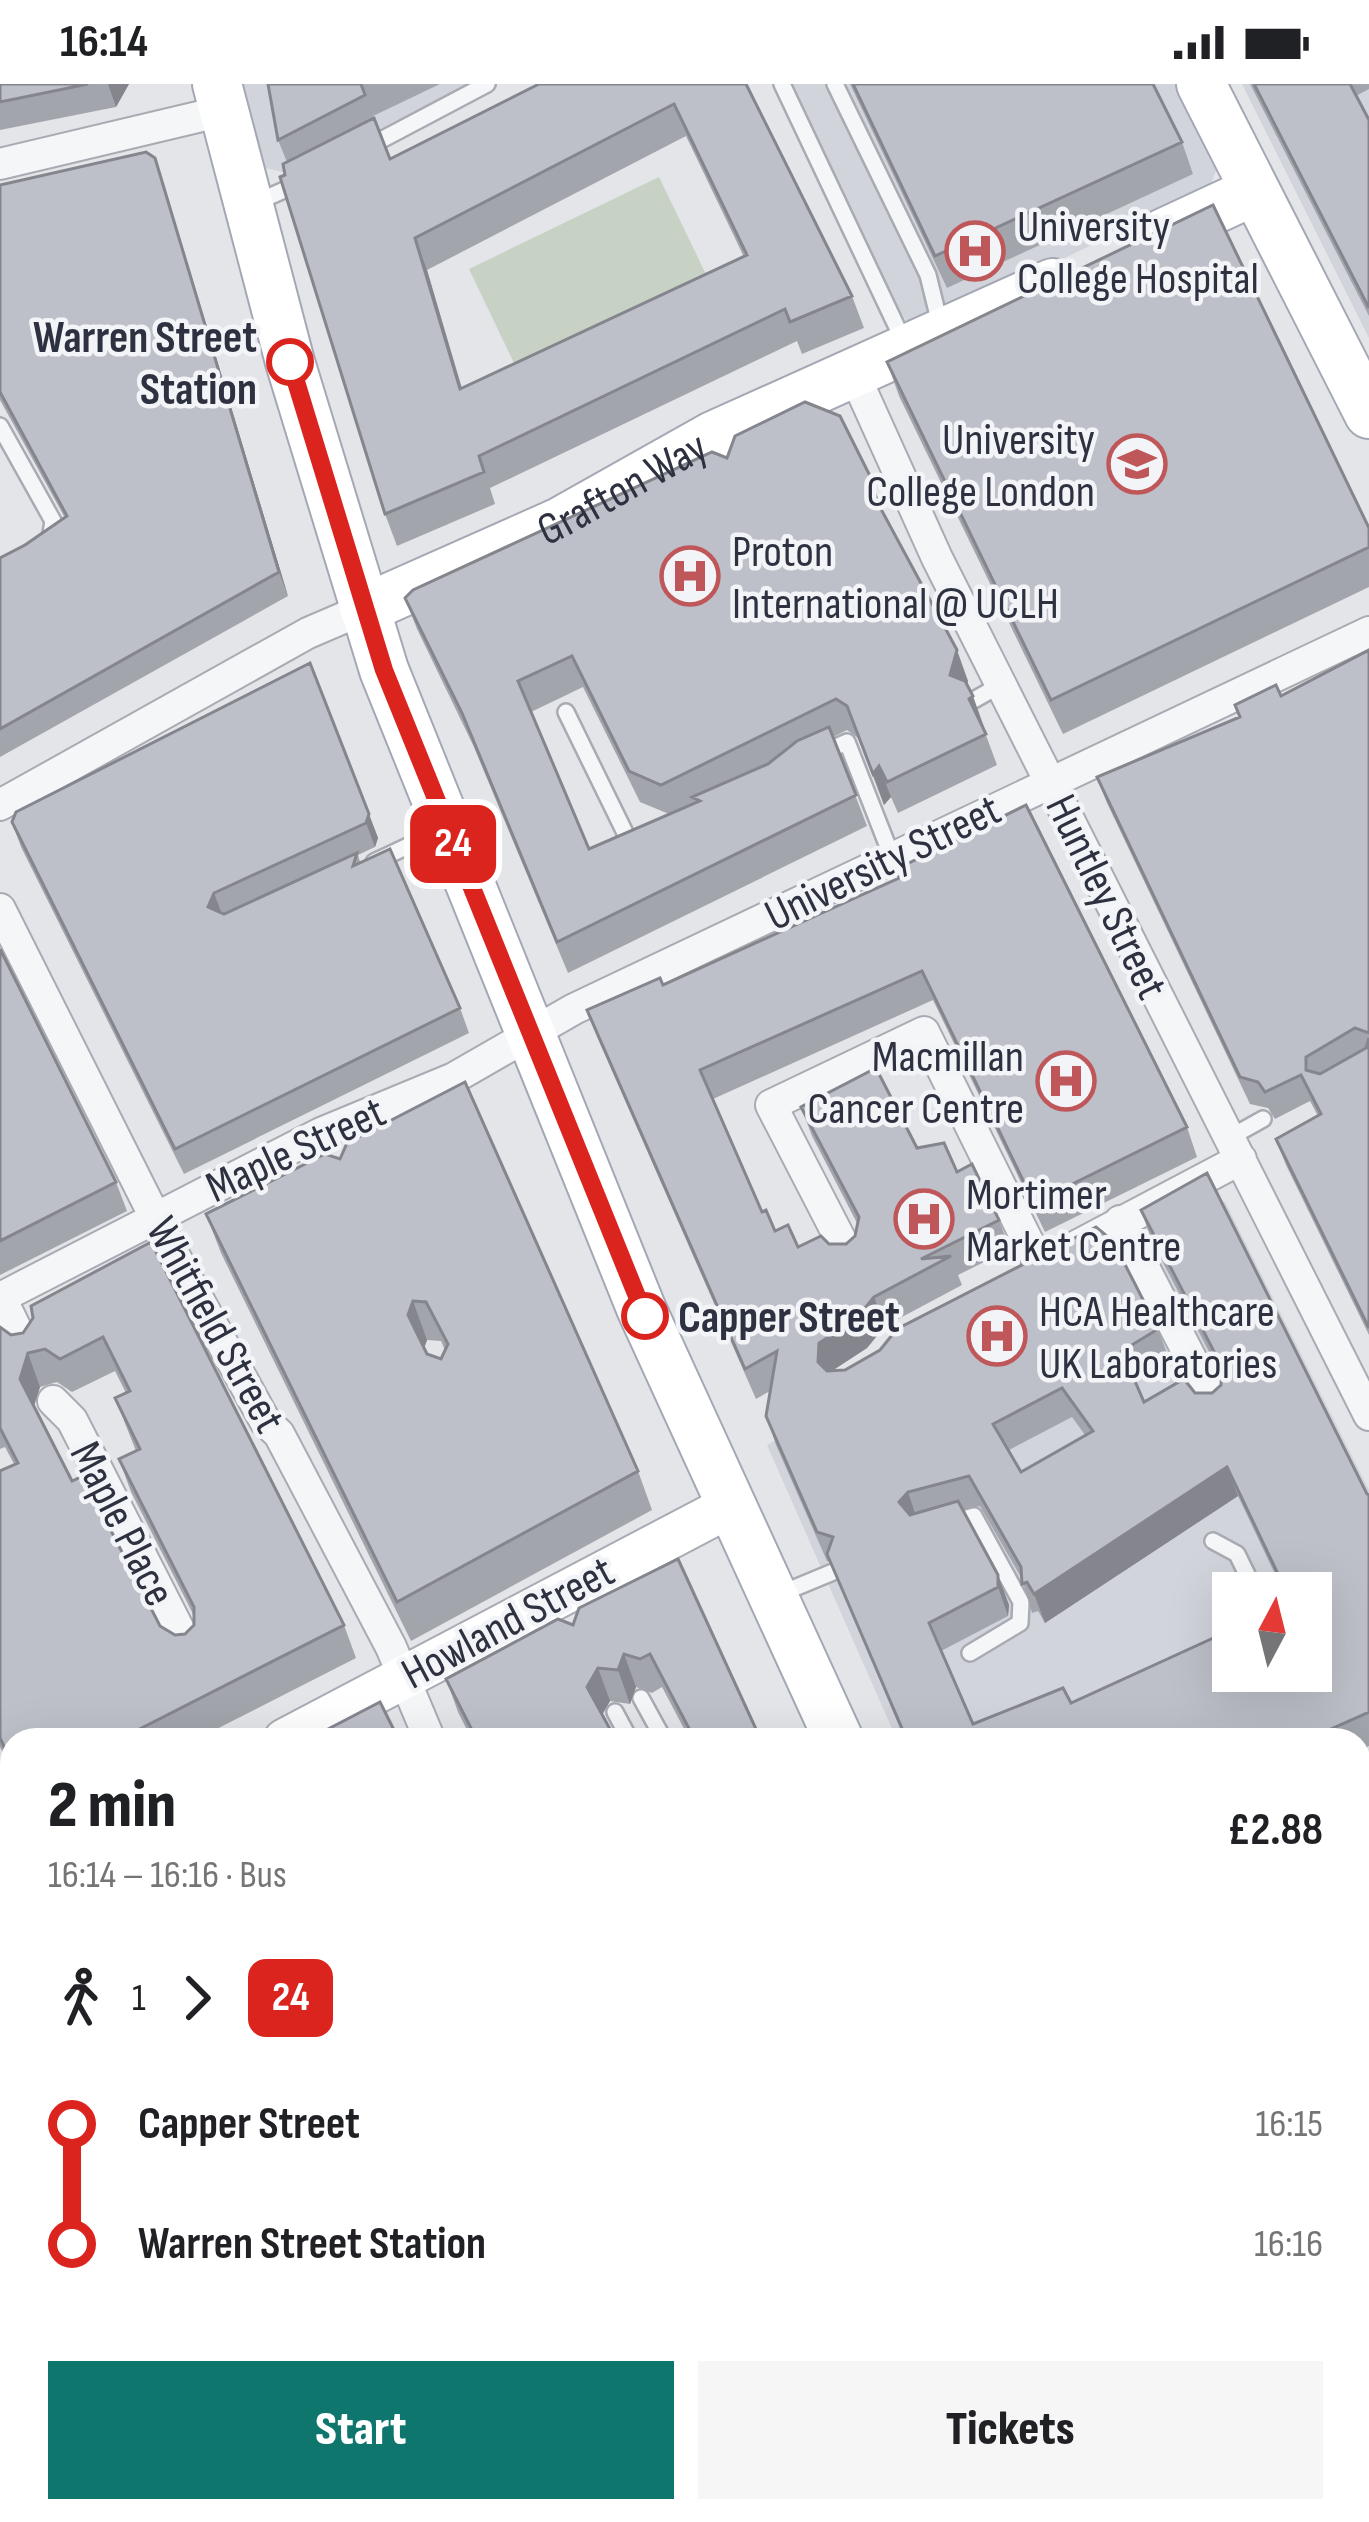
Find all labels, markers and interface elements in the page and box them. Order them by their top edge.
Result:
text: 16:14 [60,15,148,70]
place label: University College Hospital [1017,200,1259,307]
hospital icon: University College Hospital [944,220,1006,282]
place label: Warren Street Station [33,311,257,418]
marker: Warren Street Station [268,340,312,384]
place label: University College London [866,413,1095,520]
street label: Grafton Way [529,420,717,559]
school or university icon: University College London [1106,433,1168,495]
place label: Proton International @ UCLH [732,525,1059,632]
hospital icon: Proton International @ UCLH [659,545,721,607]
street label: University Street [756,783,1010,944]
street label: Huntley Street [1033,786,1179,1008]
line badge: 24 [399,805,507,883]
text: 24 [434,818,472,869]
place label: Macmillan Cancer Centre [807,1030,1024,1137]
hospital icon: Macmillan Cancer Centre [1035,1050,1097,1112]
street label: Maple Street [198,1085,394,1216]
place label: Mortimer Market Centre [966,1168,1181,1275]
hospital icon: Mortimer Market Centre [893,1188,955,1250]
street label: Whitfield Street [133,1208,296,1442]
place label: HCA Healthcare UK Laboratories [1039,1285,1277,1392]
place label: Capper Street [678,1291,900,1346]
marker: Capper Street [623,1294,667,1338]
hospital icon: HCA Healthcare UK Laboratories [966,1305,1028,1367]
street label: Maple Place [57,1433,186,1615]
street label: Howland Street [393,1544,624,1702]
north arrow [1212,1572,1332,1692]
map controls [1212,1572,1332,1692]
text: 2 min [48,1767,176,1846]
text: £2.88 [1228,1803,1323,1858]
text: 16:14 – 16:16 · Bus [48,1852,287,1899]
icon: walk [48,1965,114,2031]
icon: forward [164,1965,230,2031]
text: 24 [272,1972,309,2023]
text: 1 [132,1975,146,2022]
text: Capper Street [138,2097,360,2152]
text: 16:15 [1256,2101,1323,2148]
text: Warren Street Station [138,2217,486,2272]
text: 16:16 [1254,2221,1323,2268]
button: Start [48,2361,674,2499]
button: Tickets [698,2361,1323,2499]

